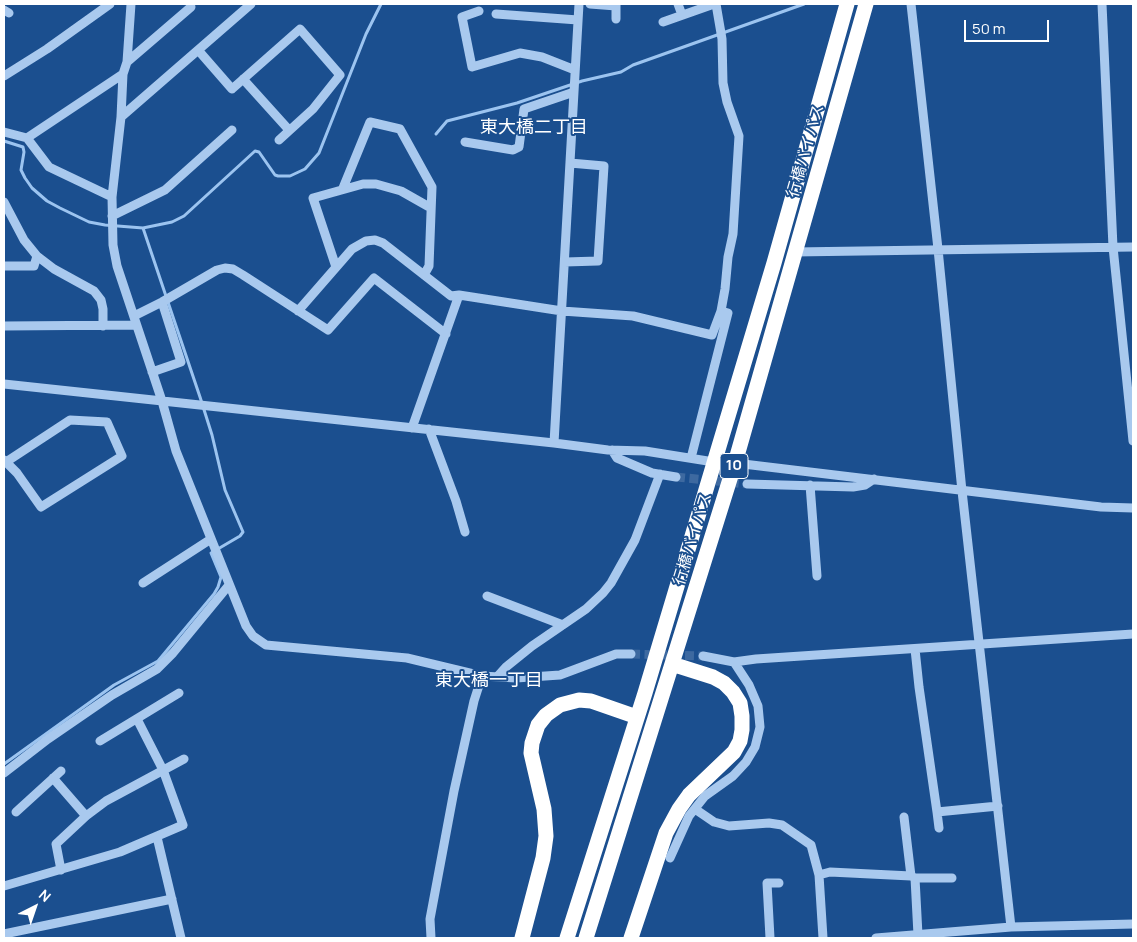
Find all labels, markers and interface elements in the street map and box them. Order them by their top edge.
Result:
scale bar [967,10,1052,42]
text: 50 m [972,18,1006,39]
street label: 行橋バイパス [784,102,828,200]
district label: 東大橋二丁目 [480,117,588,139]
road number: 10 [720,454,748,478]
street label: 行橋バイパス [670,490,716,588]
district label: 東大橋一丁目 [435,670,543,692]
north arrow [10,882,60,932]
text: N [35,885,55,906]

